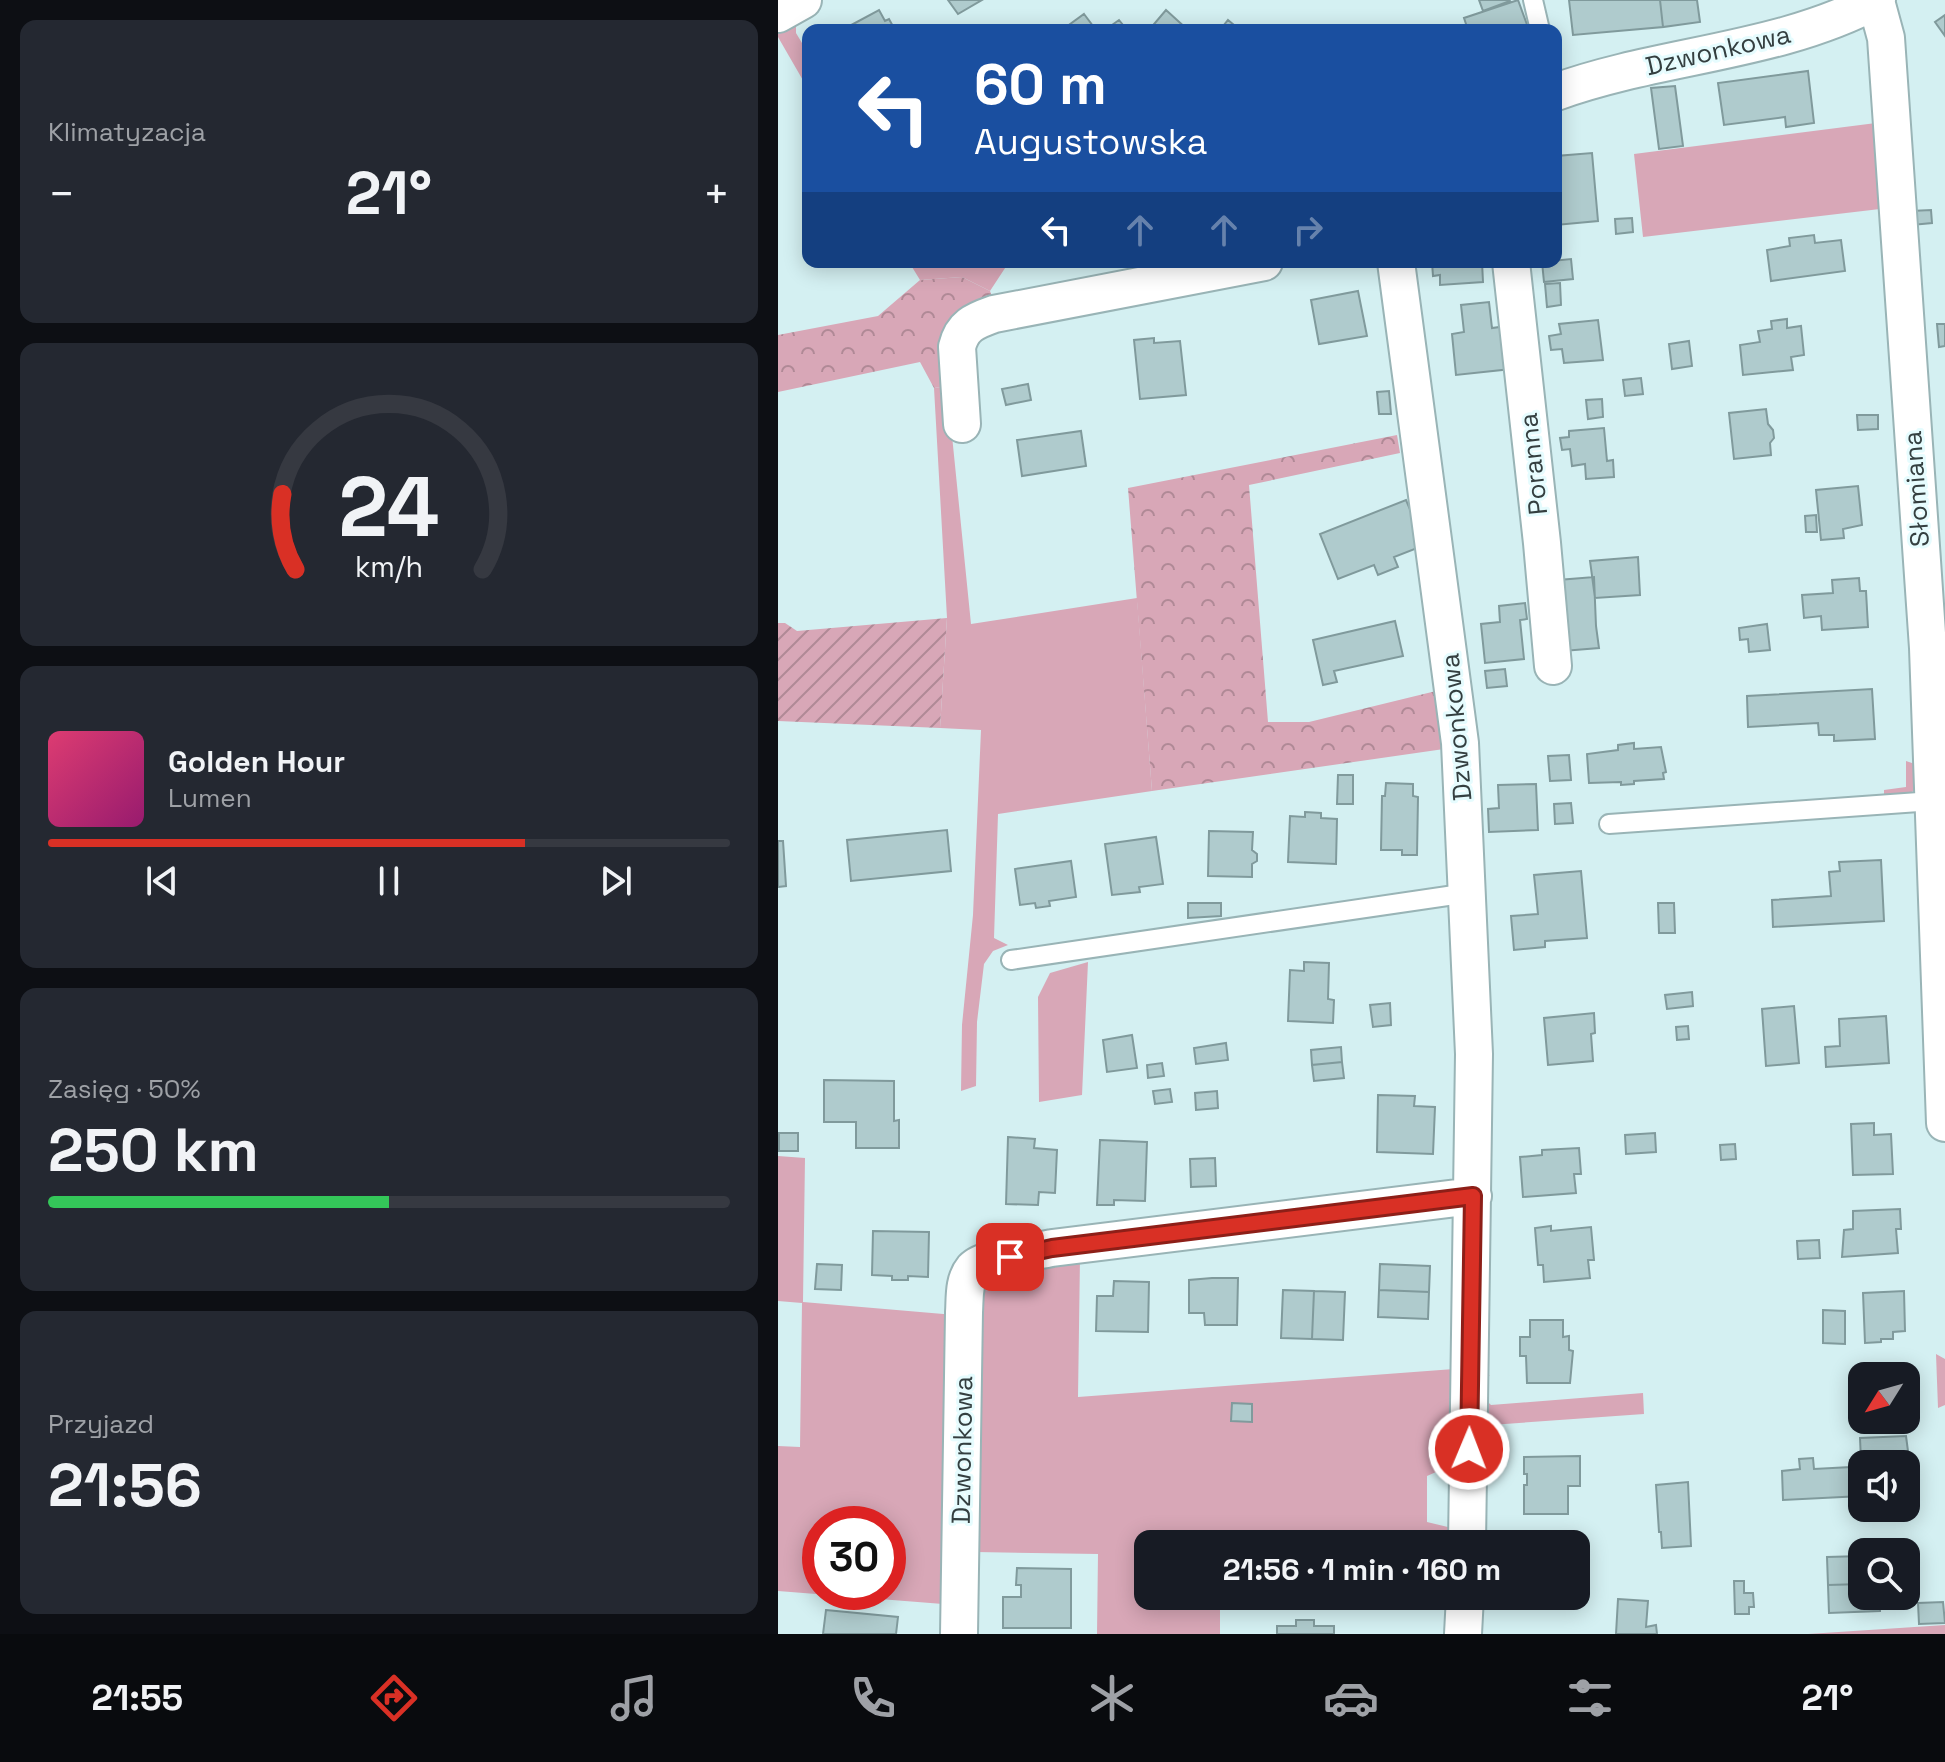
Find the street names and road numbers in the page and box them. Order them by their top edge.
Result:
street label: Dzwonkowa [1642,17,1794,83]
street label: Poranna [1511,411,1555,517]
street label: Słomiana [1895,430,1937,548]
street label: Dzwonkowa [1433,652,1479,802]
street label: Dzwonkowa [944,1376,980,1524]

